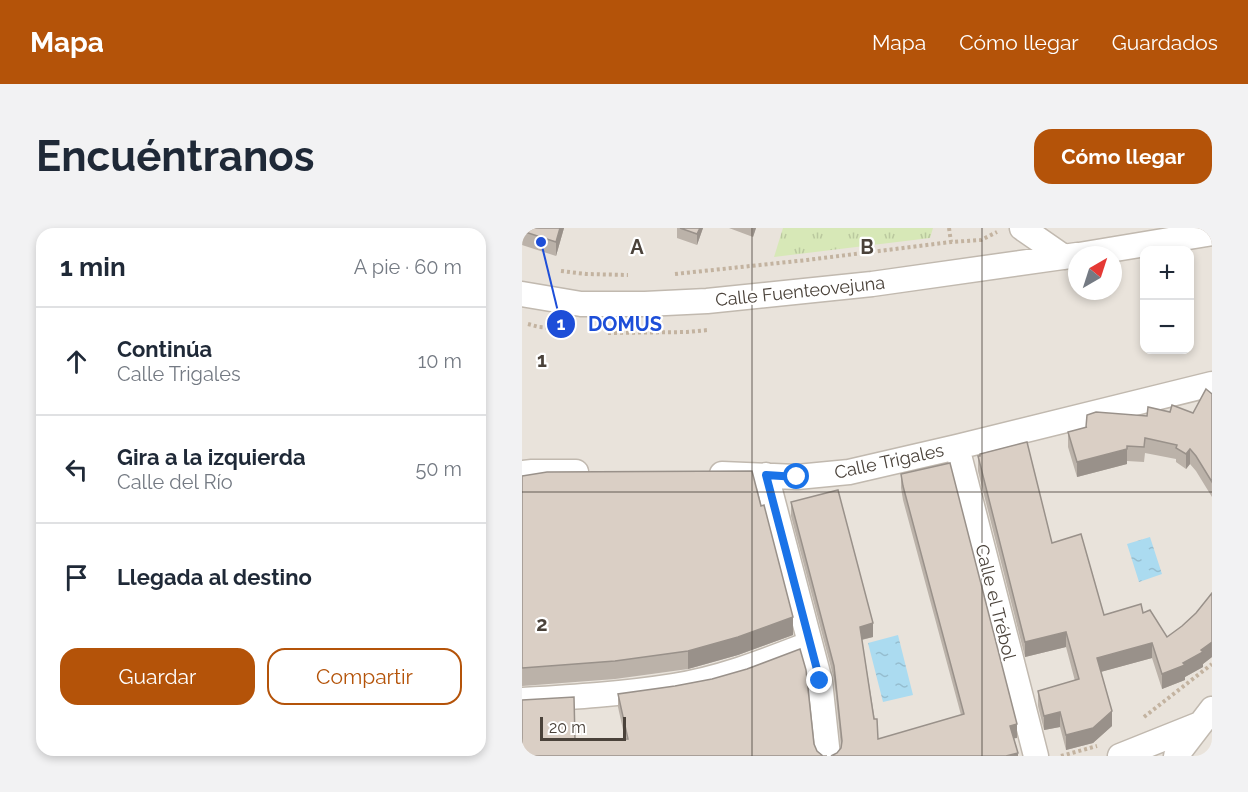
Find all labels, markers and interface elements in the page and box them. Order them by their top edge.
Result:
text: Mapa [30,26,104,59]
text: Mapa [872,30,926,55]
text: Cómo llegar [959,30,1079,55]
text: Guardados [1112,30,1218,55]
button: Cómo llegar [1034,129,1212,184]
text: Encuéntranos [36,132,315,181]
text: A [630,235,644,259]
text: B [860,235,874,259]
north arrow [1068,246,1122,300]
map controls [1140,246,1194,354]
button: + [1140,246,1194,300]
text: 1 min [60,252,126,282]
text: A pie · 60 m [354,255,462,279]
street label: Calle Fuenteovejuna [714,272,886,310]
button: − [1140,300,1194,354]
callout: DOMUS [546,305,674,343]
text: DOMUS [588,312,662,336]
text: 1 [557,313,566,334]
text: Continúa [117,336,212,362]
icon: ahead [60,345,93,378]
text: 1 [537,348,547,372]
text: 10 m [418,349,462,373]
text: Calle Trigales [117,362,241,386]
street label: Calle Trigales [832,439,946,483]
text: Gira a la izquierda [117,444,306,470]
icon: left [60,453,93,486]
text: 50 m [415,457,462,481]
route start [783,463,809,489]
text: Calle del Río [117,470,233,494]
street label: Calle el Trébol [971,542,1021,662]
icon: arrive [60,561,93,594]
text: Llegada al destino [117,564,312,590]
text: 2 [536,612,548,636]
button: Guardar [60,648,255,705]
button: Compartir [267,648,462,705]
route end [806,667,832,693]
scale bar [540,714,626,742]
text: 20 m [549,718,586,737]

